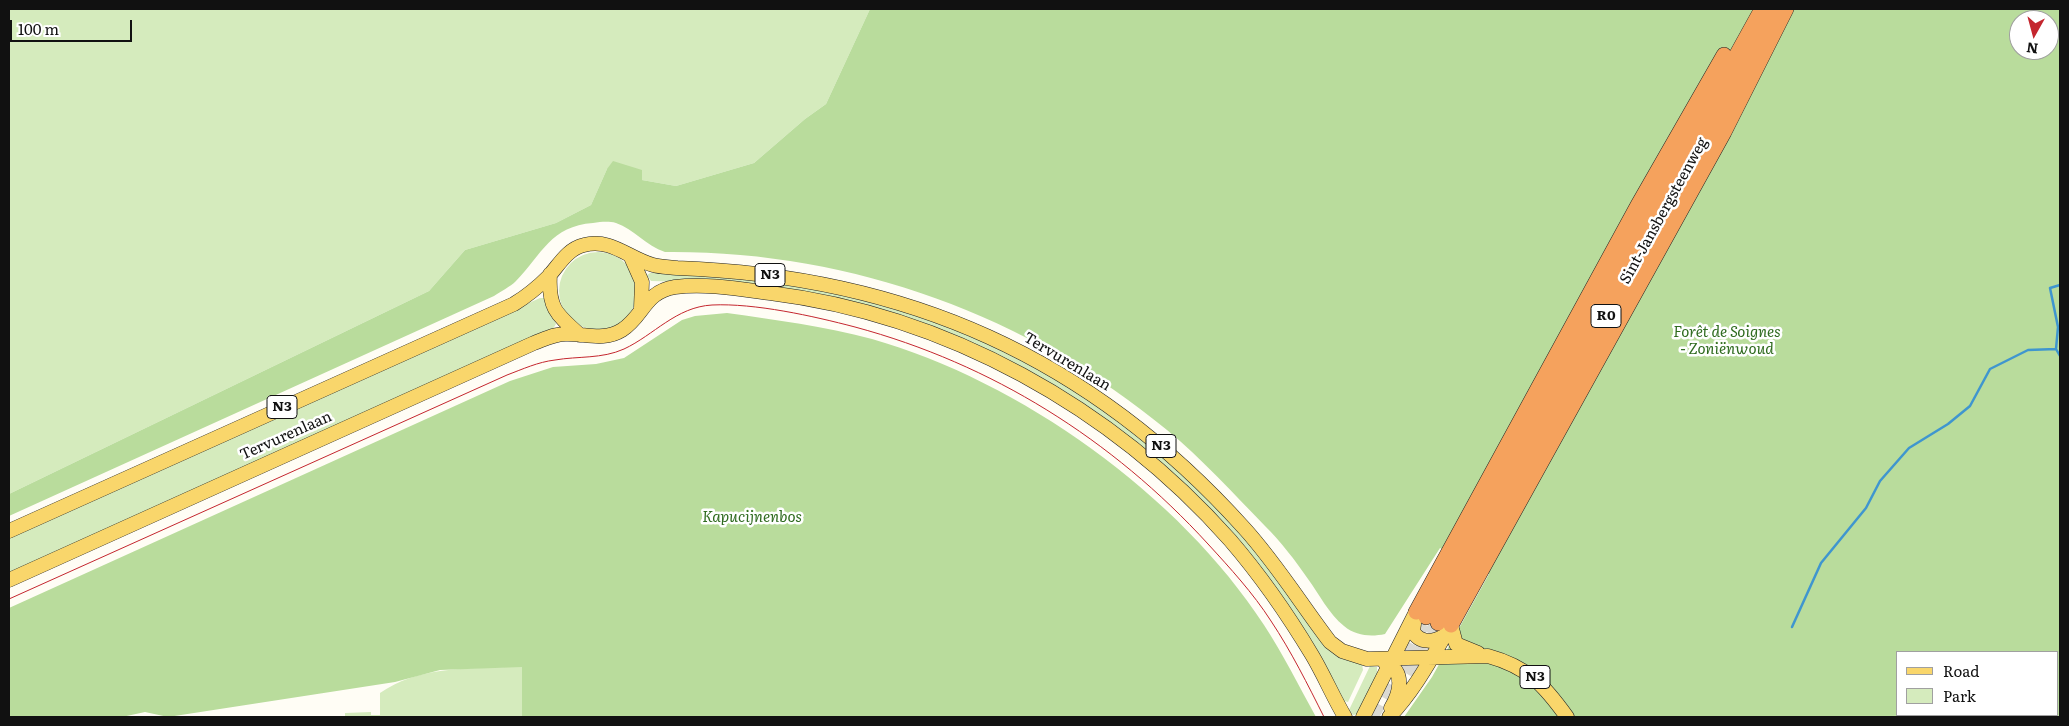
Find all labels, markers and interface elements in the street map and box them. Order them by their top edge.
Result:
scale bar [12,10,135,42]
north arrow [2009,10,2059,60]
text: 100 m [18,17,59,40]
text: N [2025,38,2039,60]
street label: Sint-Jansbergsteenweg [1616,135,1712,287]
road number: N3 [755,264,785,286]
road number: R0 [1591,304,1621,328]
park label: Forêt de Soignes - Zoniënwoud [1673,324,1781,359]
street label: Tervurenlaan [1020,329,1114,395]
road number: N3 [267,396,297,418]
street label: Tervurenlaan [237,408,335,464]
road number: N3 [1146,434,1176,458]
park label: Kapucijnenbos [702,509,802,527]
legend [1896,651,2059,716]
text: Road [1943,659,1979,682]
road number: N3 [1520,666,1550,689]
text: Park [1943,684,1976,707]

